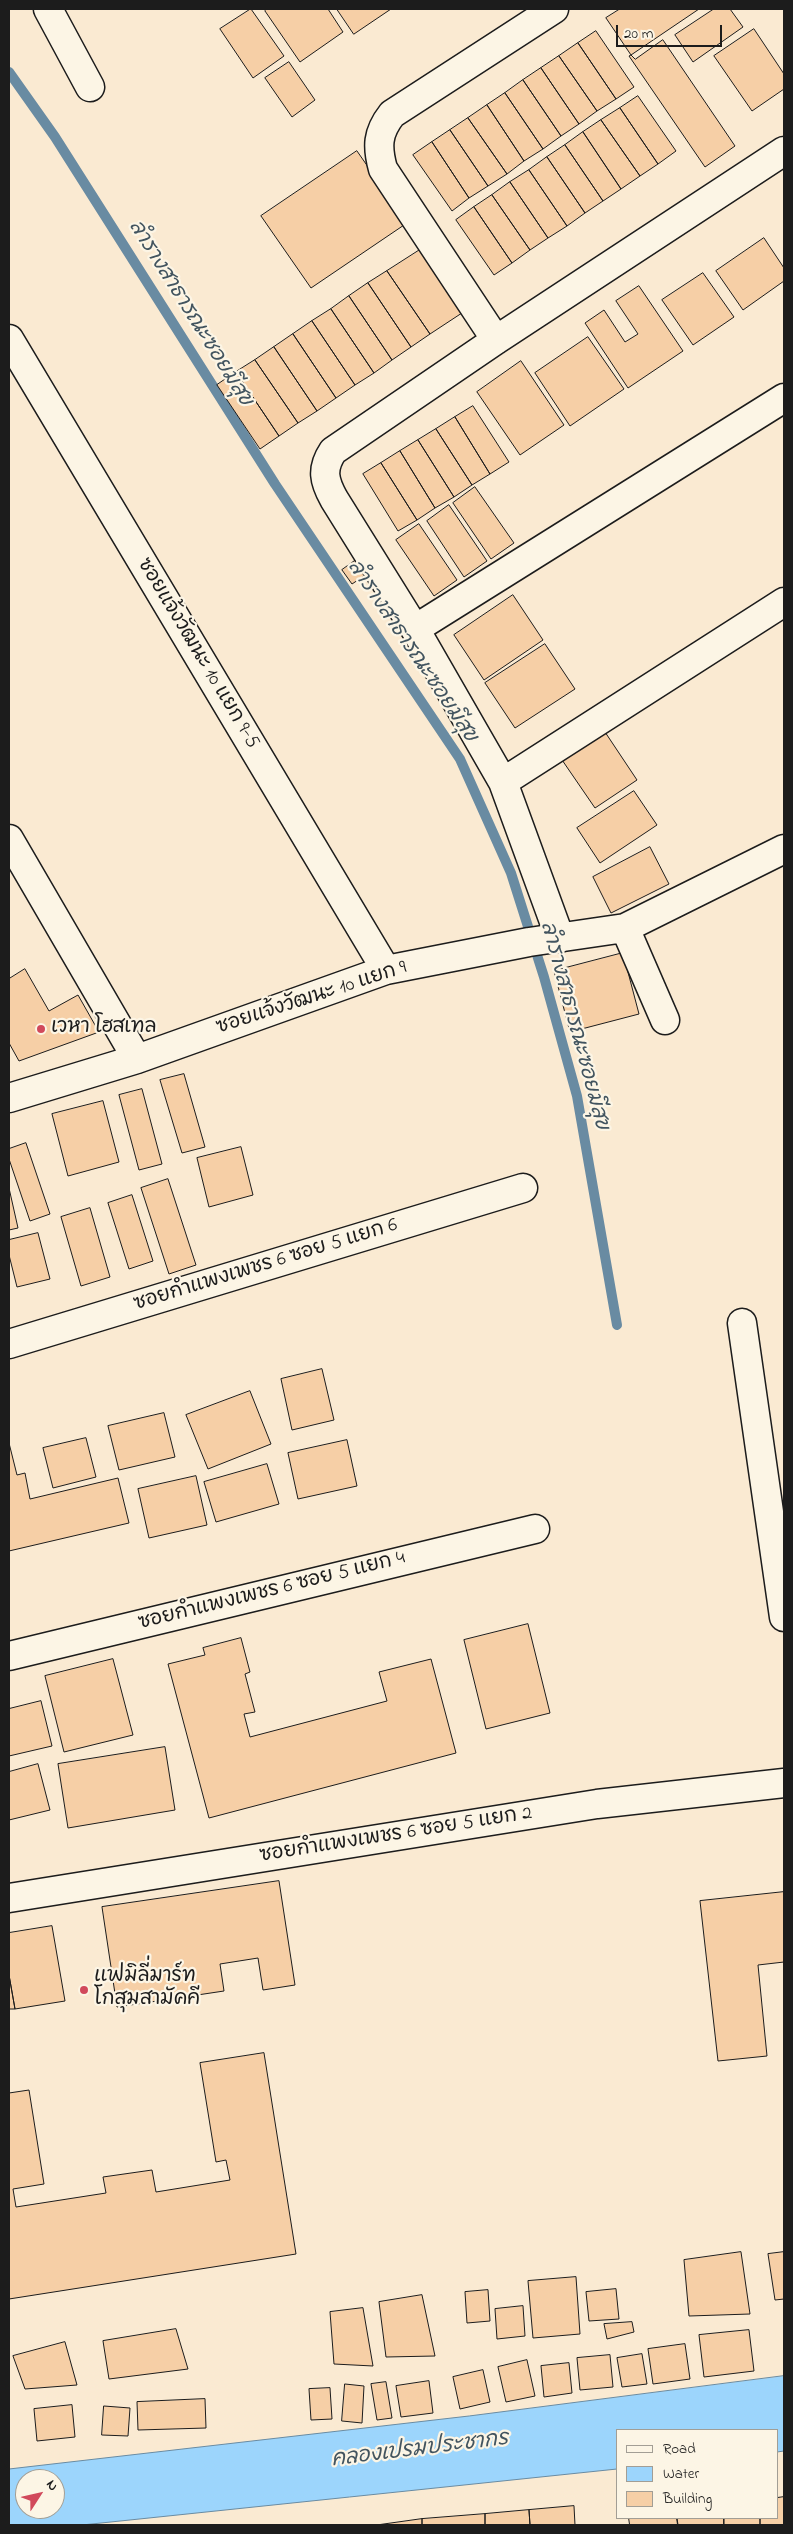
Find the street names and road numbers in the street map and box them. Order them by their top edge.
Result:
street label: ซอยแจ้งวัฒนะ 10 แยก 9-5 [131,555,263,753]
street label: ซอยแจ้งวัฒนะ 10 แยก 9 [214,957,410,1041]
street label: ซอยกำแพงเพชร 6 ซอย 5 แยก 6 [131,1214,401,1318]
street label: ซอยกำแพงเพชร 6 ซอย 5 แยก 4 [136,1547,408,1637]
street label: ซอยกำแพงเพชร 6 ซอย 5 แยก 2 [258,1803,534,1869]

